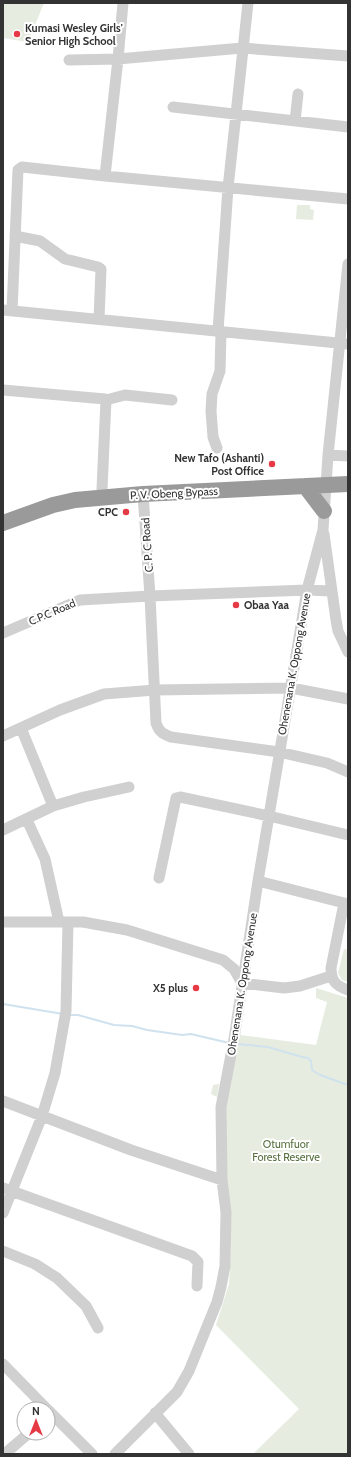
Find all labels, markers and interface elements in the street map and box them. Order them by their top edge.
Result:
place label: Kumasi Wesley Girls' Senior High School [25,21,123,48]
marker: Kumasi Wesley Girls' Senior High School [12,29,22,39]
place label: New Tafo (Ashanti) Post Office [174,451,264,478]
marker: New Tafo (Ashanti) Post Office [267,459,277,469]
street label: P. V. Obeng Bypass [130,484,219,502]
place label: CPC [98,505,118,519]
marker: CPC [121,507,131,517]
street label: C. P. C Road [138,517,156,573]
street label: Ohenenana K. Oppong Avenue [275,592,313,736]
street label: C.P.C Road [26,596,78,628]
place label: Obaa Yaa [244,598,289,612]
marker: Obaa Yaa [231,600,241,610]
street label: Ohenenana K. Oppong Avenue [224,912,260,1056]
place label: X5 plus [152,981,188,995]
marker: X5 plus [191,983,201,993]
park label: Otumfuor Forest Reserve [252,1137,320,1164]
north arrow [16,1401,56,1441]
text: N [32,1404,40,1418]

